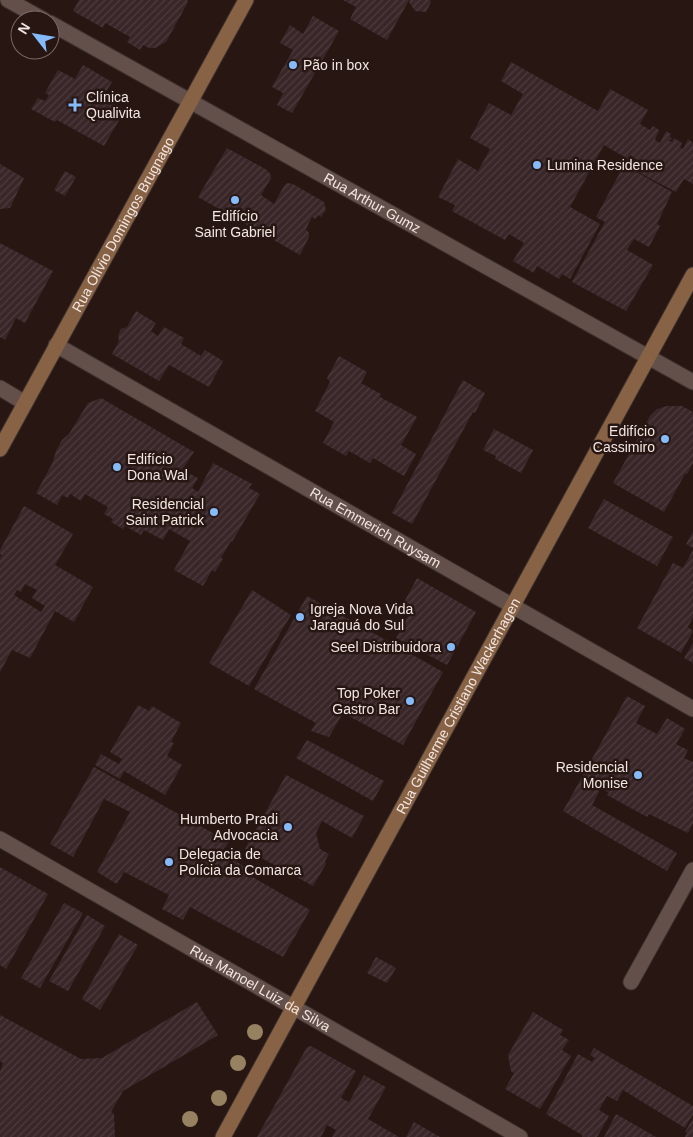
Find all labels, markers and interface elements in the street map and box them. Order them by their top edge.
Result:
north arrow [10,10,60,60]
text: N [14,20,33,37]
place label: Pão in box [303,57,369,73]
marker: Pão in box [287,59,299,71]
place label: Clínica Qualivita [86,89,141,121]
marker: Clínica Qualivita [68,98,82,112]
street label: Rua Olívio Domingos Brugnago [69,134,177,315]
place label: Lumina Residence [547,157,663,173]
marker: Lumina Residence [531,159,543,171]
street label: Rua Arthur Gumz [321,170,423,236]
marker: Edifício Saint Gabriel [229,194,241,206]
place label: Edifício Saint Gabriel [195,208,275,240]
place label: Edifício Cassimiro [593,423,655,455]
marker: Edifício Cassimiro [659,433,671,445]
place label: Edifício Dona Wal [127,451,188,483]
marker: Edifício Dona Wal [111,461,123,473]
street label: Rua Emmerich Ruysam [307,484,444,571]
place label: Residencial Saint Patrick [125,496,205,528]
marker: Residencial Saint Patrick [208,506,220,518]
street label: Rua Guilherme Cristiano Wackerhagen [393,595,523,817]
place label: Igreja Nova Vida Jaraguá do Sul [310,601,413,633]
marker: Igreja Nova Vida Jaraguá do Sul [294,611,306,623]
place label: Seel Distribuidora [331,639,441,655]
marker: Seel Distribuidora [445,641,457,653]
place label: Top Poker Gastro Bar [332,685,400,717]
marker: Top Poker Gastro Bar [404,695,416,707]
place label: Residencial Monise [556,759,628,791]
marker: Residencial Monise [632,769,644,781]
place label: Humberto Pradi Advocacia [180,811,278,843]
marker: Humberto Pradi Advocacia [282,821,294,833]
place label: Delegacia de Polícia da Comarca [179,846,301,878]
marker: Delegacia de Polícia da Comarca [163,856,175,868]
street label: Rua Manoel Luiz da Silva [187,942,333,1035]

